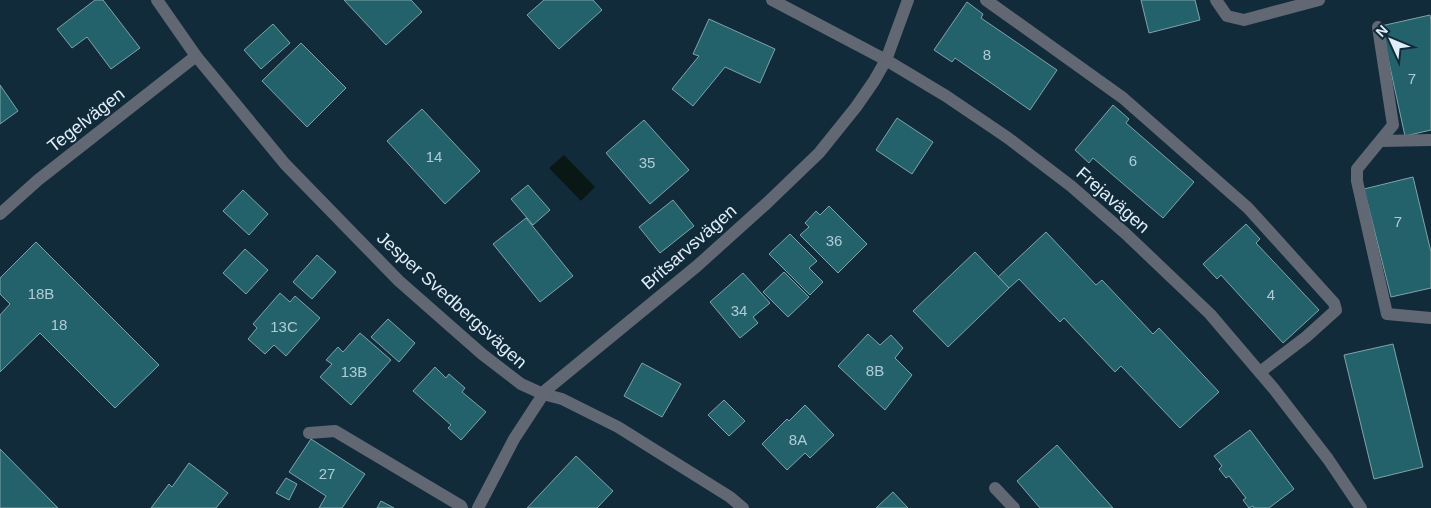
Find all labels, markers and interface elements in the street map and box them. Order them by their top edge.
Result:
north arrow [1366,15,1416,65]
text: N [1372,22,1391,40]
house number: 8 [983,46,991,63]
house number: 7 [1408,70,1416,87]
street label: Tegelvägen [44,84,128,156]
house number: 14 [426,148,442,165]
house number: 6 [1129,152,1137,169]
house number: 35 [639,154,655,171]
street label: Frejavägen [1072,163,1154,237]
street label: Britsarvsvägen [638,200,740,294]
house number: 7 [1394,213,1402,230]
street label: Jesper Svedbergsvägen [373,228,531,372]
house number: 36 [826,232,842,249]
house number: 18B [28,285,54,302]
house number: 4 [1267,286,1275,303]
house number: 34 [731,302,747,319]
house number: 18 [51,316,67,333]
house number: 13C [270,318,298,335]
house number: 8B [866,362,884,379]
house number: 13B [341,363,367,380]
house number: 8A [789,431,807,448]
house number: 27 [319,465,335,482]

